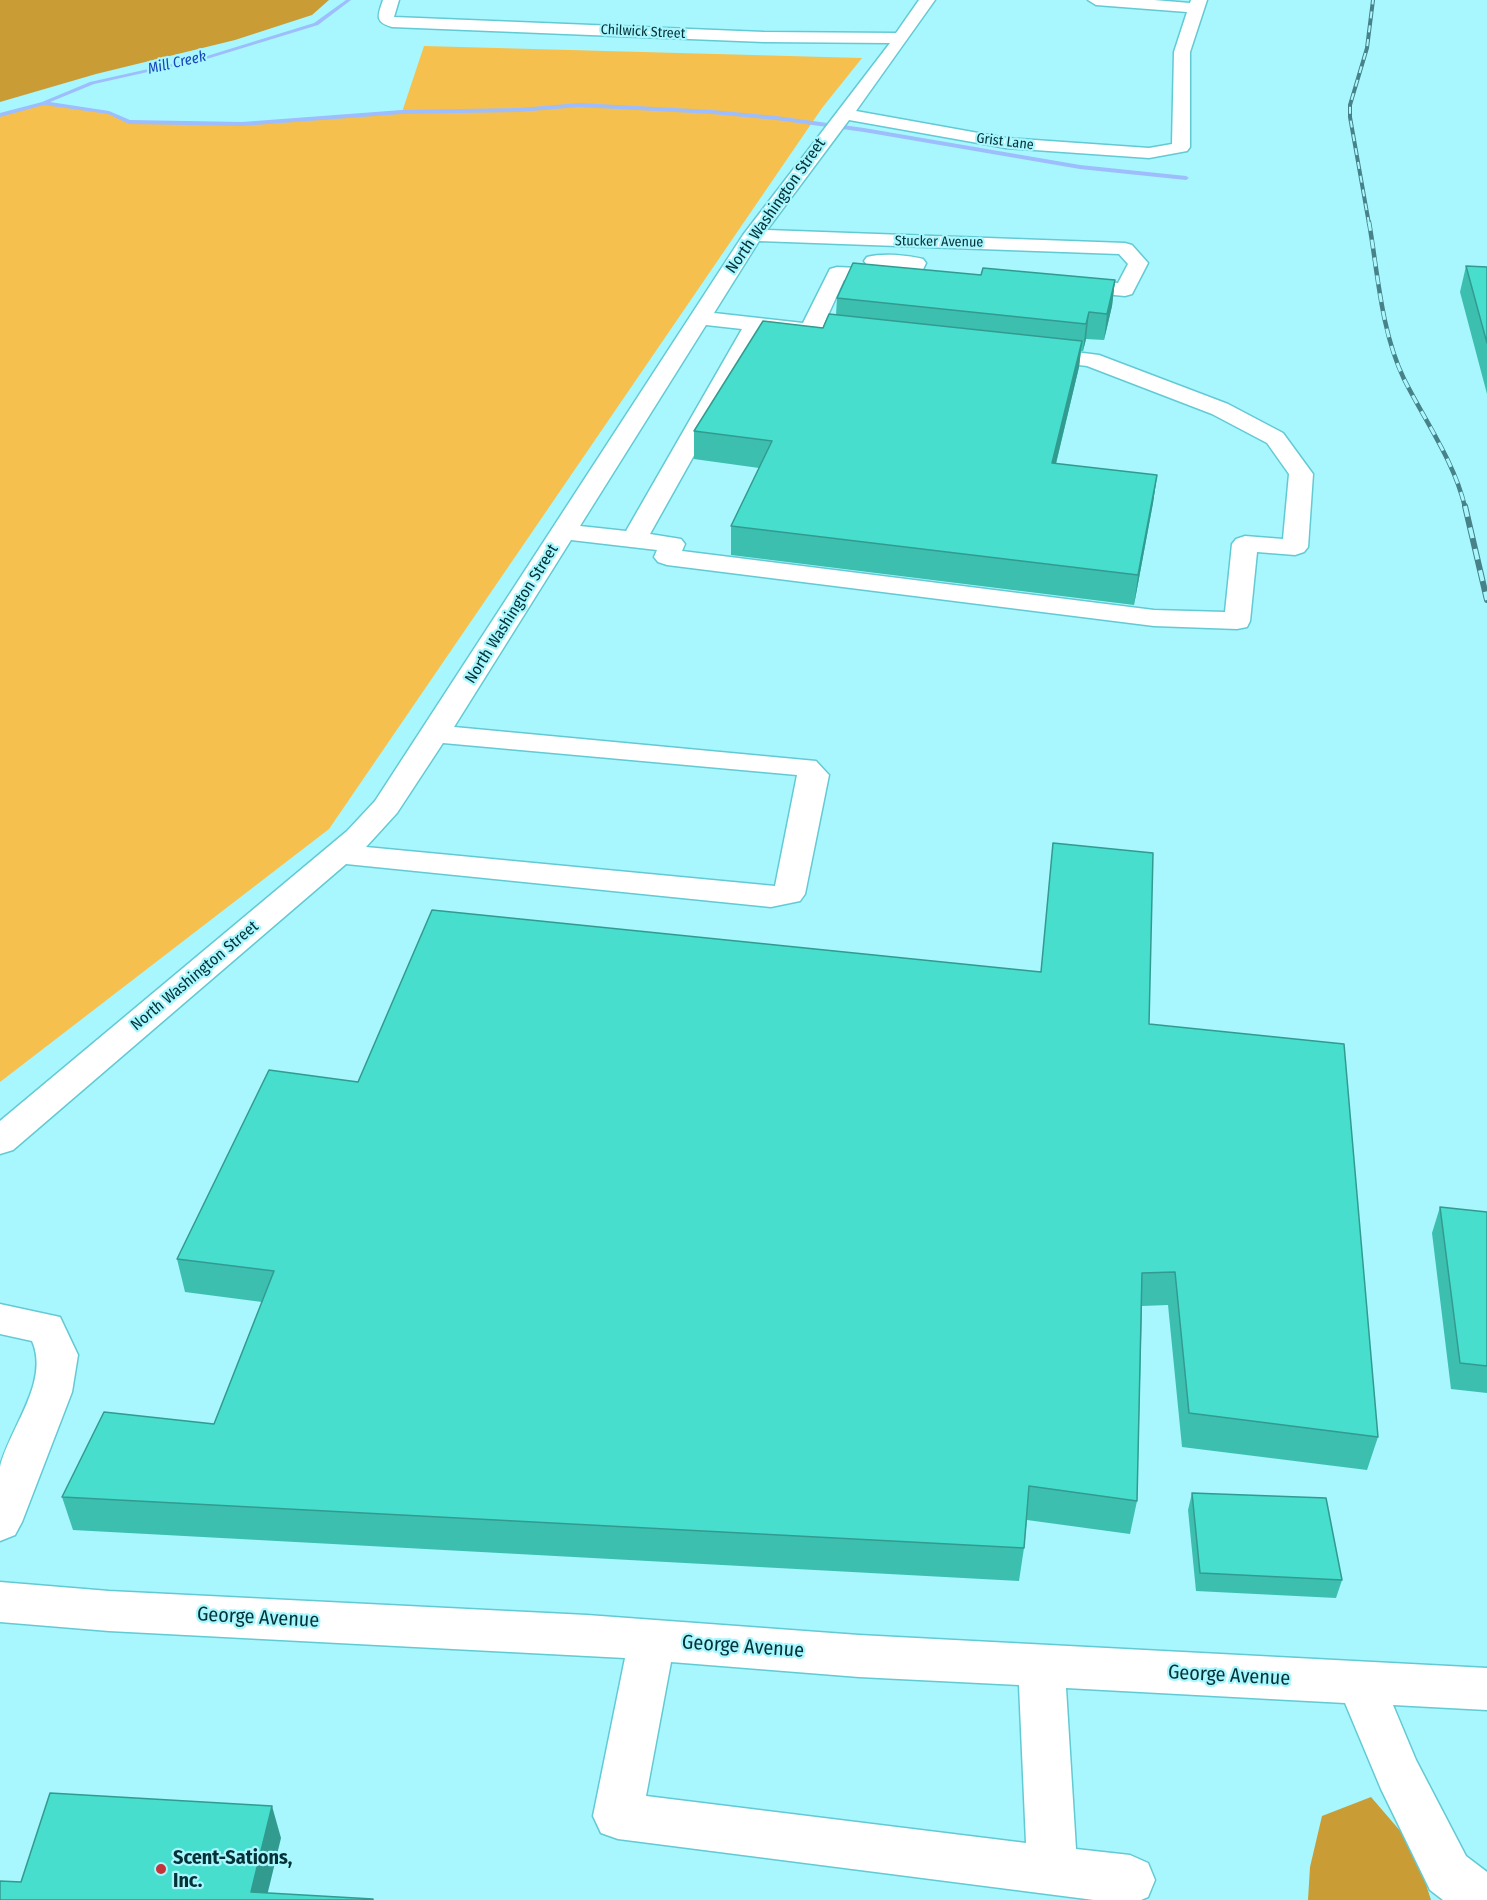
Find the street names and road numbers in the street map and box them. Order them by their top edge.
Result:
street label: Chilwick Street [600,21,686,43]
street label: Grist Lane [975,130,1035,154]
street label: North Washington Street [722,135,830,277]
street label: Stucker Avenue [895,233,983,251]
street label: North Washington Street [461,541,563,687]
street label: North Washington Street [127,917,263,1035]
street label: George Avenue [196,1603,320,1633]
street label: George Avenue [681,1631,805,1663]
street label: George Avenue [1167,1661,1291,1691]

